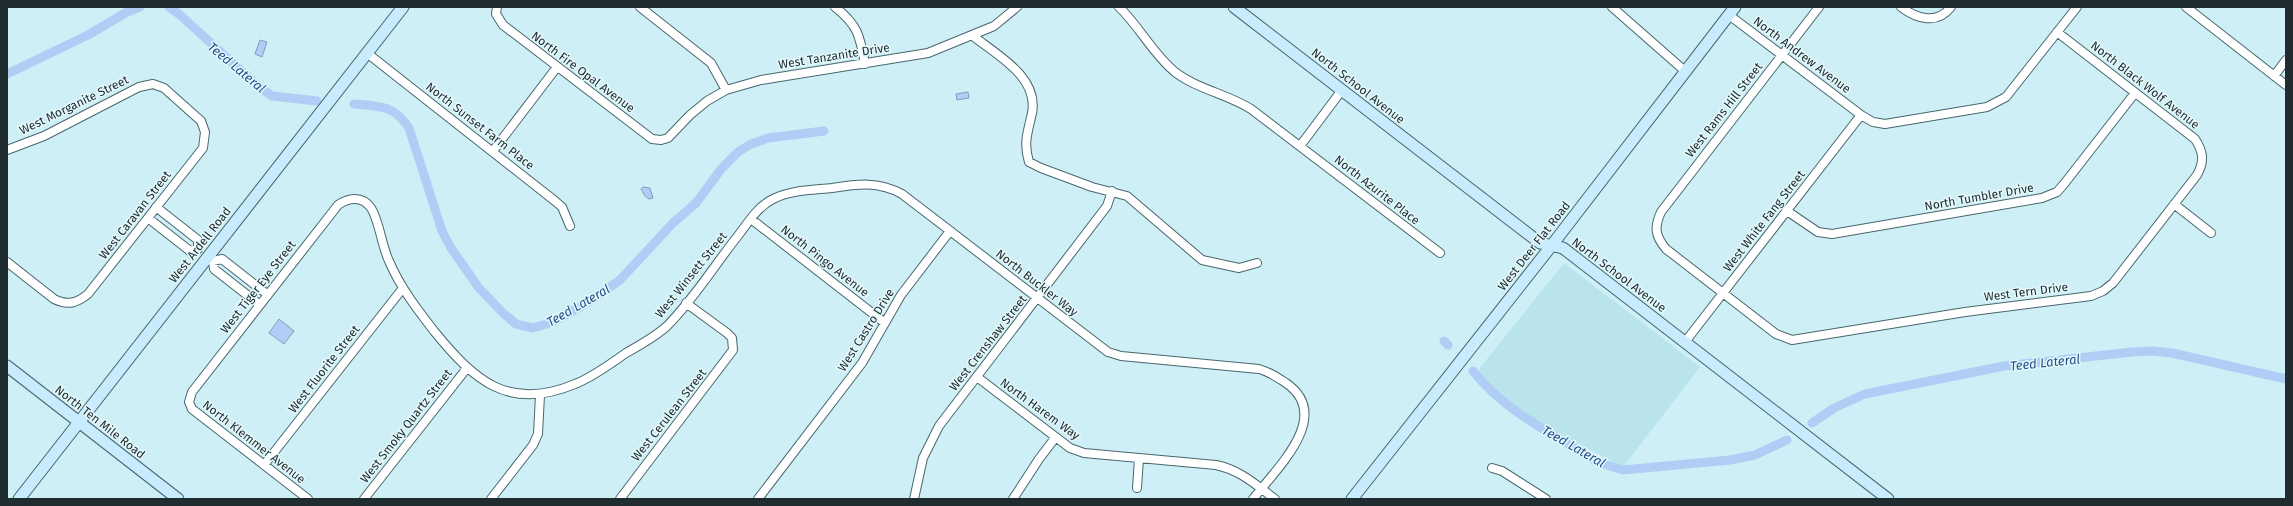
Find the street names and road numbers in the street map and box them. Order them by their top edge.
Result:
street label: North Andrew Avenue [1751,14,1853,96]
street label: North Fire Opal Avenue [529,29,637,115]
street label: North Black Wolf Avenue [2088,38,2202,132]
street label: West Tanzanite Drive [777,40,891,72]
street label: North School Avenue [1309,45,1407,127]
street label: West Rams Hill Street [1683,59,1766,160]
street label: West Morganite Street [17,72,131,138]
street label: North Sunset Farm Place [423,79,537,173]
street label: North Azurite Place [1332,152,1422,228]
street label: West White Fang Street [1720,167,1808,274]
street label: West Caravan Street [96,168,174,262]
street label: North Tumbler Drive [1923,181,2035,213]
street label: West Deer Flat Road [1495,199,1573,293]
street label: West Ardell Road [166,204,234,286]
street label: North Pingo Avenue [778,222,872,300]
street label: West Winsett Street [652,229,730,321]
street label: North School Avenue [1569,235,1669,315]
street label: West Tiger Eye Street [217,237,299,336]
street label: North Buckler Way [993,247,1081,319]
street label: West Tern Drive [1983,280,2069,304]
street label: West Castro Drive [835,286,897,374]
street label: West Crenshaw Street [946,292,1030,394]
street label: West Fluorite Street [285,322,363,416]
street label: West Smoky Quartz Street [357,366,455,486]
street label: West Cerulean Street [629,366,710,464]
street label: North Harem Way [997,375,1083,443]
street label: North Ten Mile Road [52,383,148,461]
street label: North Klemmer Avenue [200,398,308,486]

